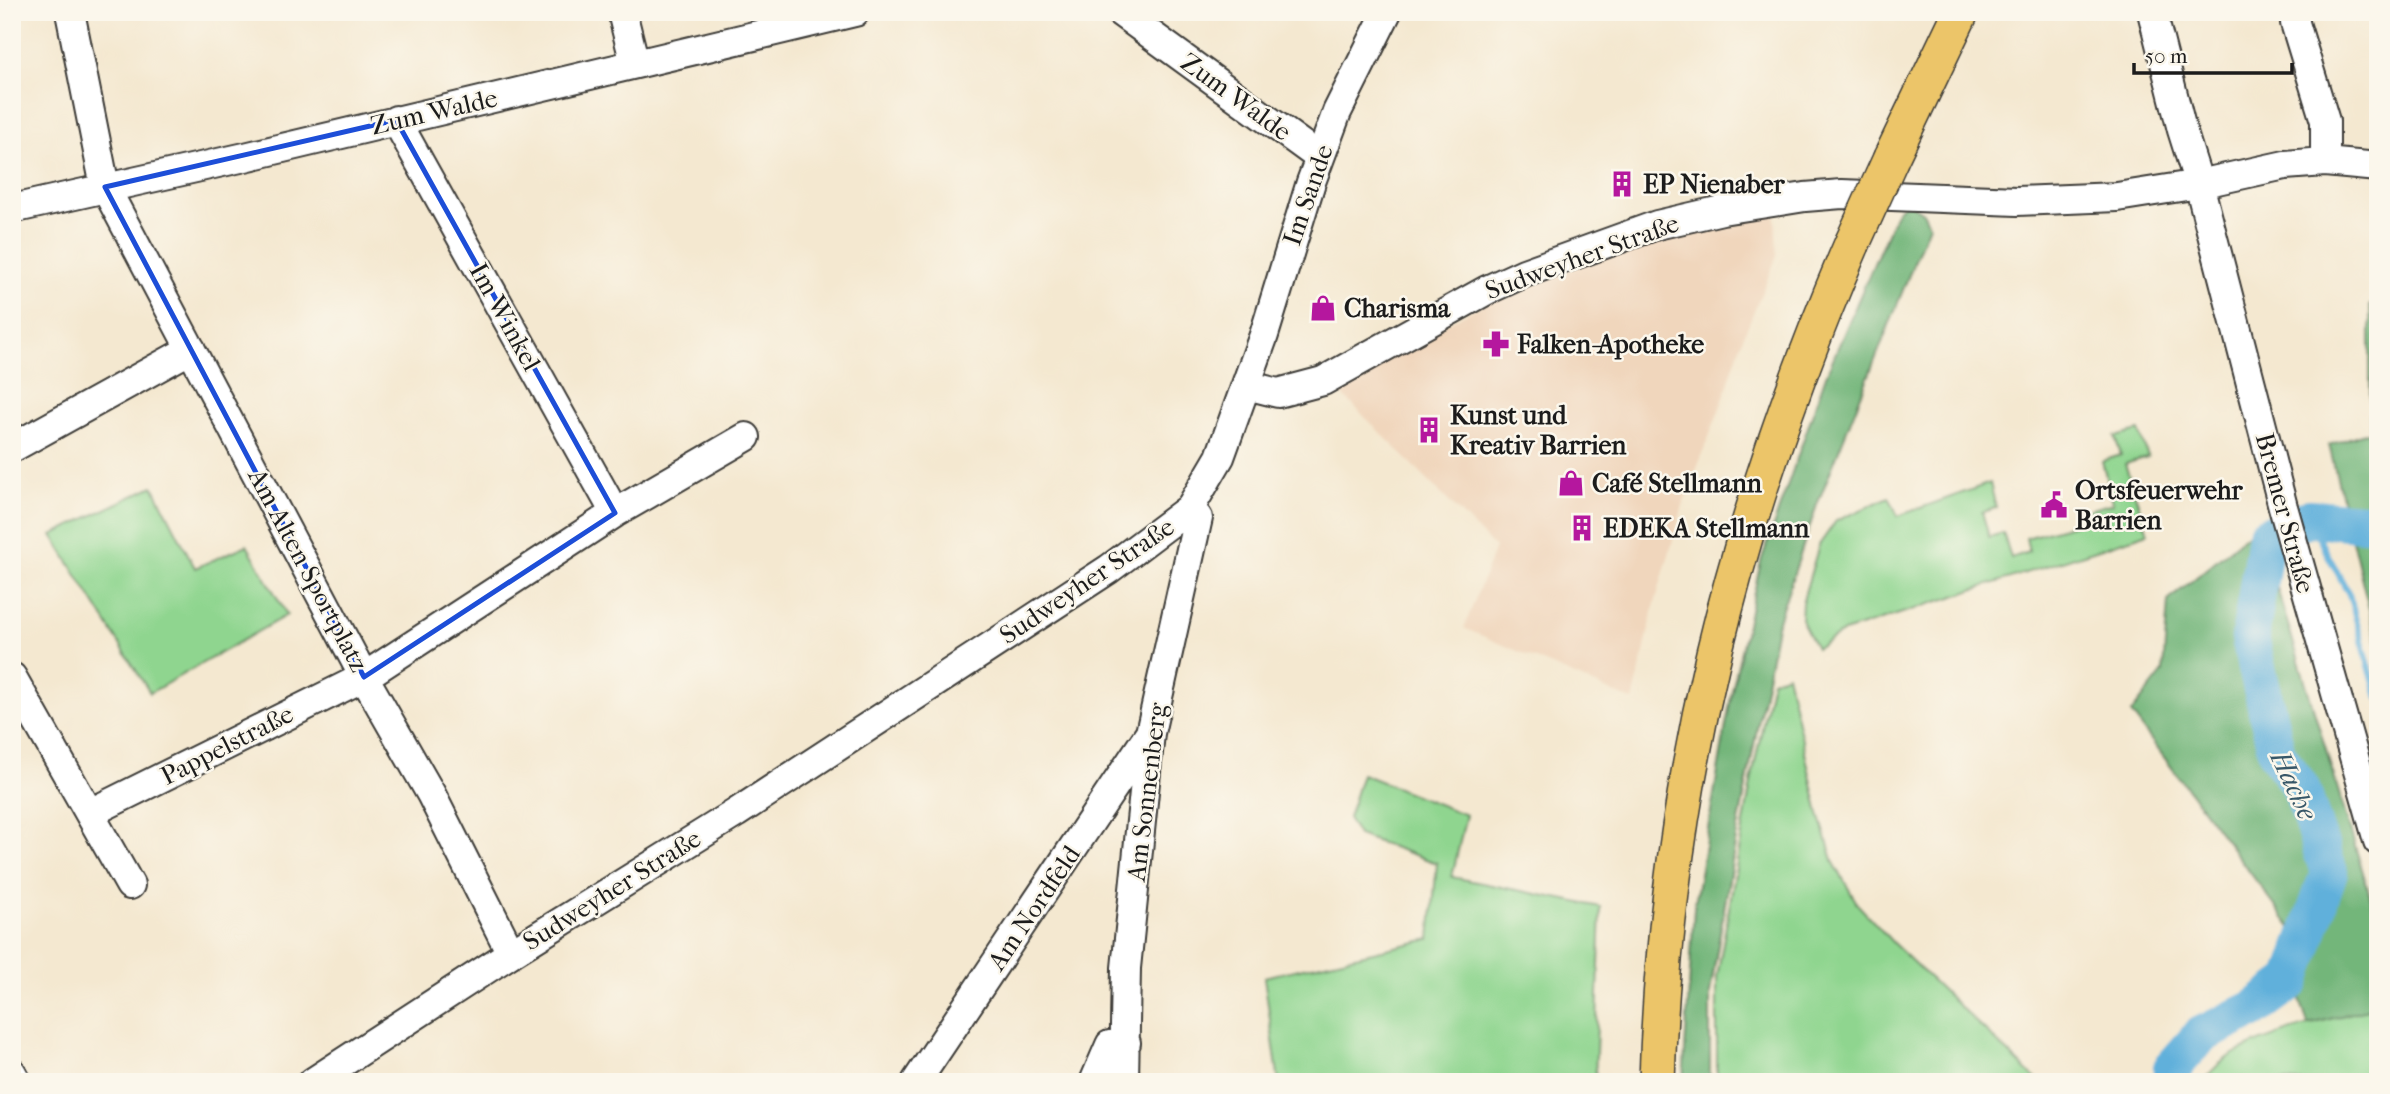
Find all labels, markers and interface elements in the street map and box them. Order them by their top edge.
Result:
scale bar [2134,32,2292,76]
text: 50 m [2145,44,2188,68]
street label: Zum Walde [1175,46,1297,148]
street label: Zum Walde [368,82,501,142]
street label: Im Sande [1276,140,1340,250]
building icon: EP Nienaber [1607,169,1637,199]
place label: EP Nienaber [1643,169,1786,200]
street label: Sudweyher Straße [1481,208,1683,306]
street label: Im Winkel [463,258,547,376]
shop icon: Charisma [1308,293,1338,323]
place label: Charisma [1344,293,1451,324]
pharmacy icon: Falken-Apotheke [1481,329,1511,359]
place label: Falken-Apotheke [1516,329,1704,360]
place label: Kunst und Kreativ Barrien [1450,400,1627,461]
building icon: Kunst und Kreativ Barrien [1414,415,1444,445]
street label: Bremer Straße [2249,429,2321,597]
street label: Am Alten Sportplatz [241,462,375,677]
shop icon: Café Stellmann [1556,468,1586,498]
place label: Café Stellmann [1592,468,1763,499]
place label: Ortsfeuerwehr Barrien [2075,475,2244,536]
public building icon: Ortsfeuerwehr Barrien [2039,490,2069,520]
street label: Sudweyher Straße [994,511,1180,651]
building icon: EDEKA Stellmann [1567,513,1597,543]
place label: EDEKA Stellmann [1603,513,1810,544]
street label: Pappelstraße [155,698,299,792]
street label: Am Sonnenberg [1121,700,1173,884]
water label: Hache [2263,744,2325,825]
street label: Sudweyher Straße [517,823,707,957]
street label: Am Nordfeld [981,839,1087,977]

